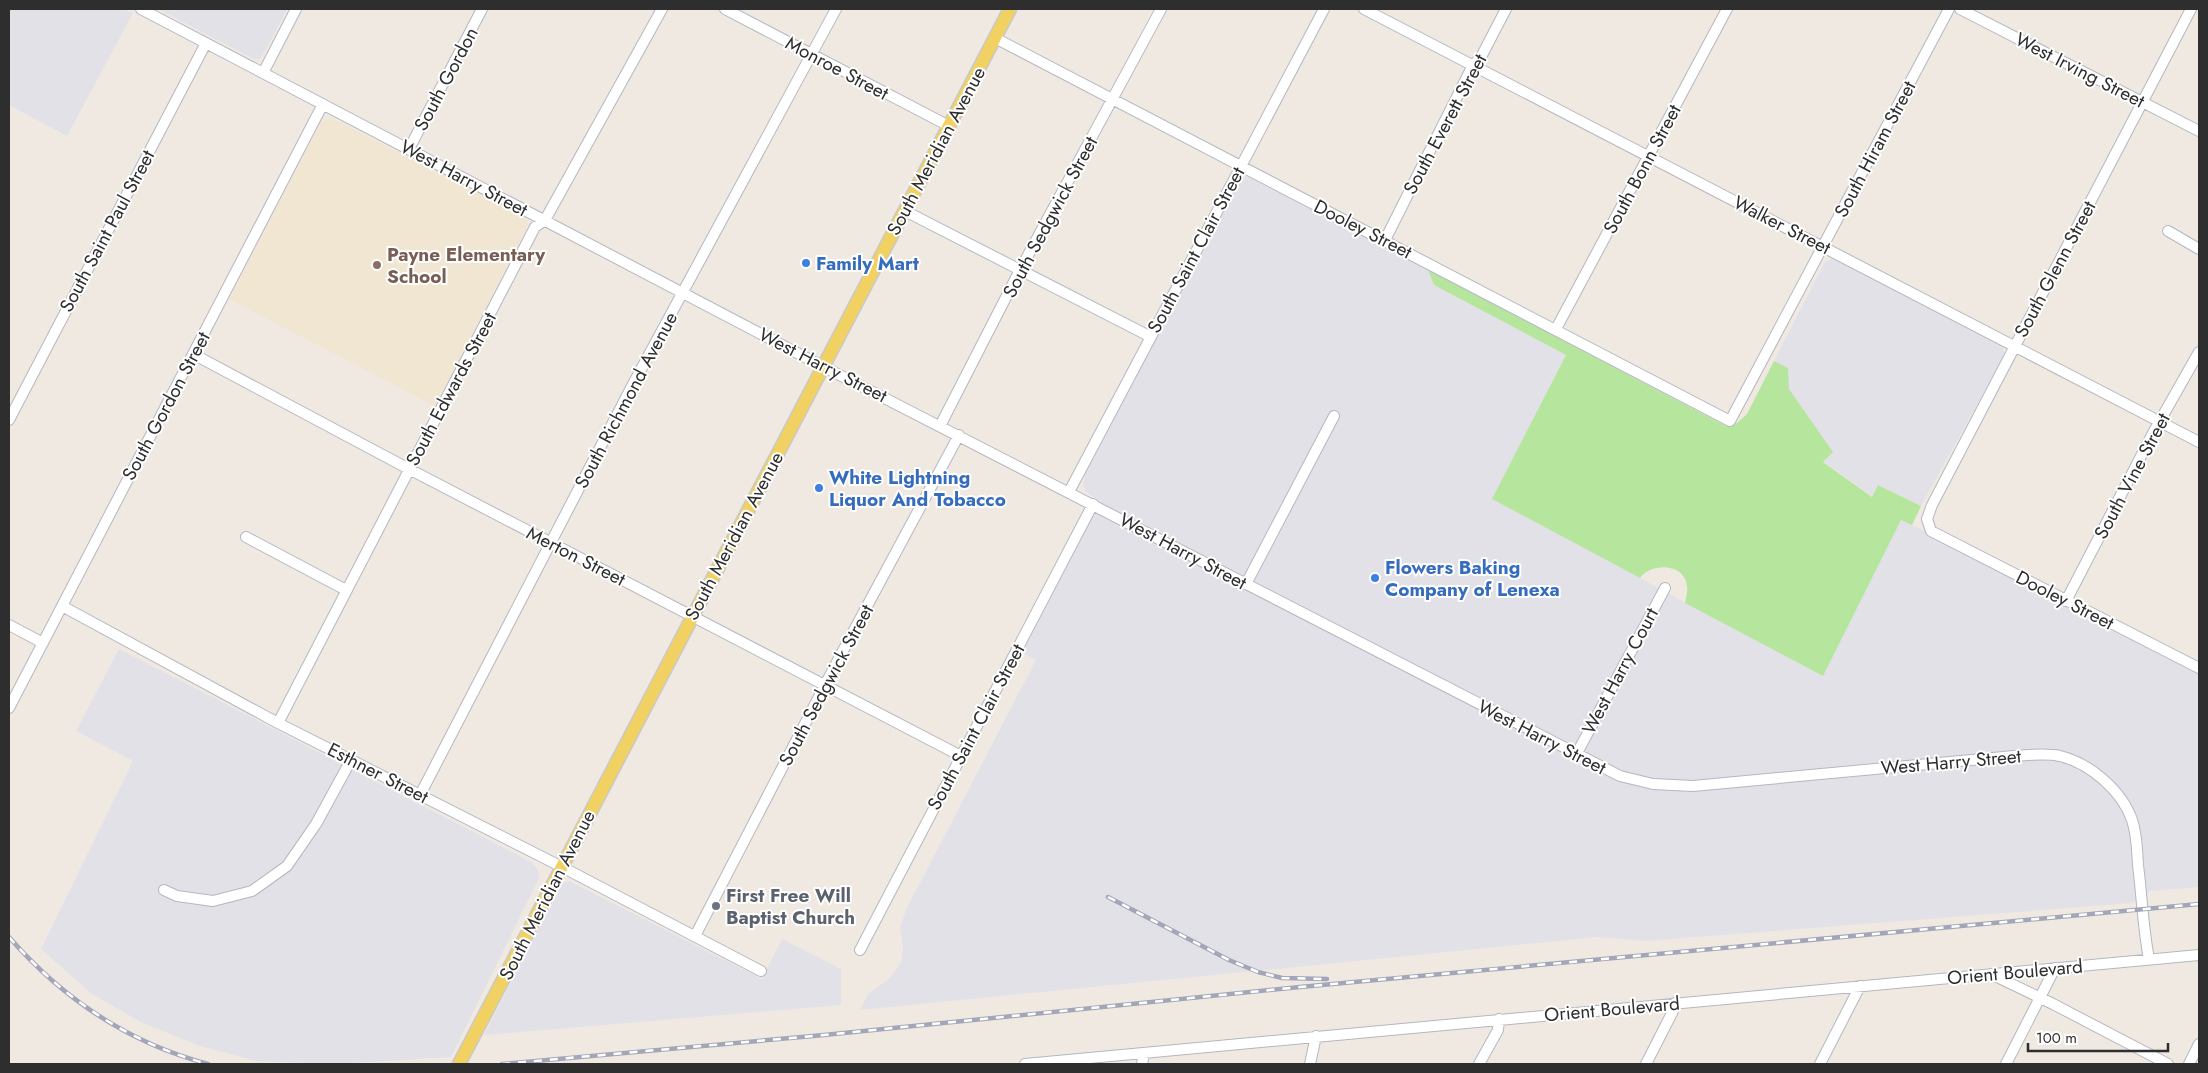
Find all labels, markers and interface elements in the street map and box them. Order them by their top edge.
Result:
street label: South Gordon [407,22,485,136]
street label: West Irving Street [2011,26,2150,114]
street label: Monroe Street [781,30,894,107]
street label: South Everett Street [1397,49,1494,199]
street label: South Meridian Avenue [880,62,992,240]
street label: South Hiram Street [1828,76,1923,222]
street label: South Bonn Street [1597,99,1688,238]
street label: South Sedgwick Street [996,131,1104,302]
street label: West Harry Street [396,133,533,223]
street label: South Saint Paul Street [53,145,161,317]
street label: South Saint Clair Street [1141,162,1251,338]
street label: Walker Street [1729,189,1836,261]
street label: Dooley Street [1309,193,1417,266]
street label: South Glenn Street [2008,196,2103,342]
place label: Payne Elementary School [387,241,546,290]
place label: Family Mart [816,250,919,277]
marker: Family Mart [800,257,812,269]
marker: Payne Elementary School [371,259,383,271]
street label: South Edwards Street [399,307,503,471]
street label: South Richmond Avenue [568,307,684,493]
street label: West Harry Street [754,321,892,409]
street label: South Gordon Street [115,327,217,485]
street label: South Vine Street [2087,408,2177,544]
street label: South Meridian Avenue [678,447,790,625]
place label: White Lightning Liquor And Tobacco [829,464,1006,513]
marker: White Lightning Liquor And Tobacco [813,482,825,494]
street label: West Harry Street [1115,506,1252,596]
street label: Merton Street [522,520,630,593]
place label: Flowers Baking Company of Lenexa [1385,554,1560,603]
street label: Dooley Street [2011,564,2119,637]
marker: Flowers Baking Company of Lenexa [1369,572,1381,584]
street label: South Sedgwick Street [772,599,880,770]
street label: West Harry Court [1575,603,1665,739]
street label: South Saint Clair Street [921,639,1031,815]
street label: West Harry Street [1473,693,1611,781]
street label: Esthner Street [323,736,433,810]
street label: West Harry Street [1880,742,2023,782]
street label: South Meridian Avenue [492,805,602,985]
place label: First Free Will Baptist Church [726,882,855,931]
marker: First Free Will Baptist Church [710,900,722,912]
street label: Orient Boulevard [1946,953,2084,991]
street label: Orient Boulevard [1543,990,1681,1028]
scale bar [2028,1020,2168,1052]
text: 100 m [2036,1027,2077,1049]

